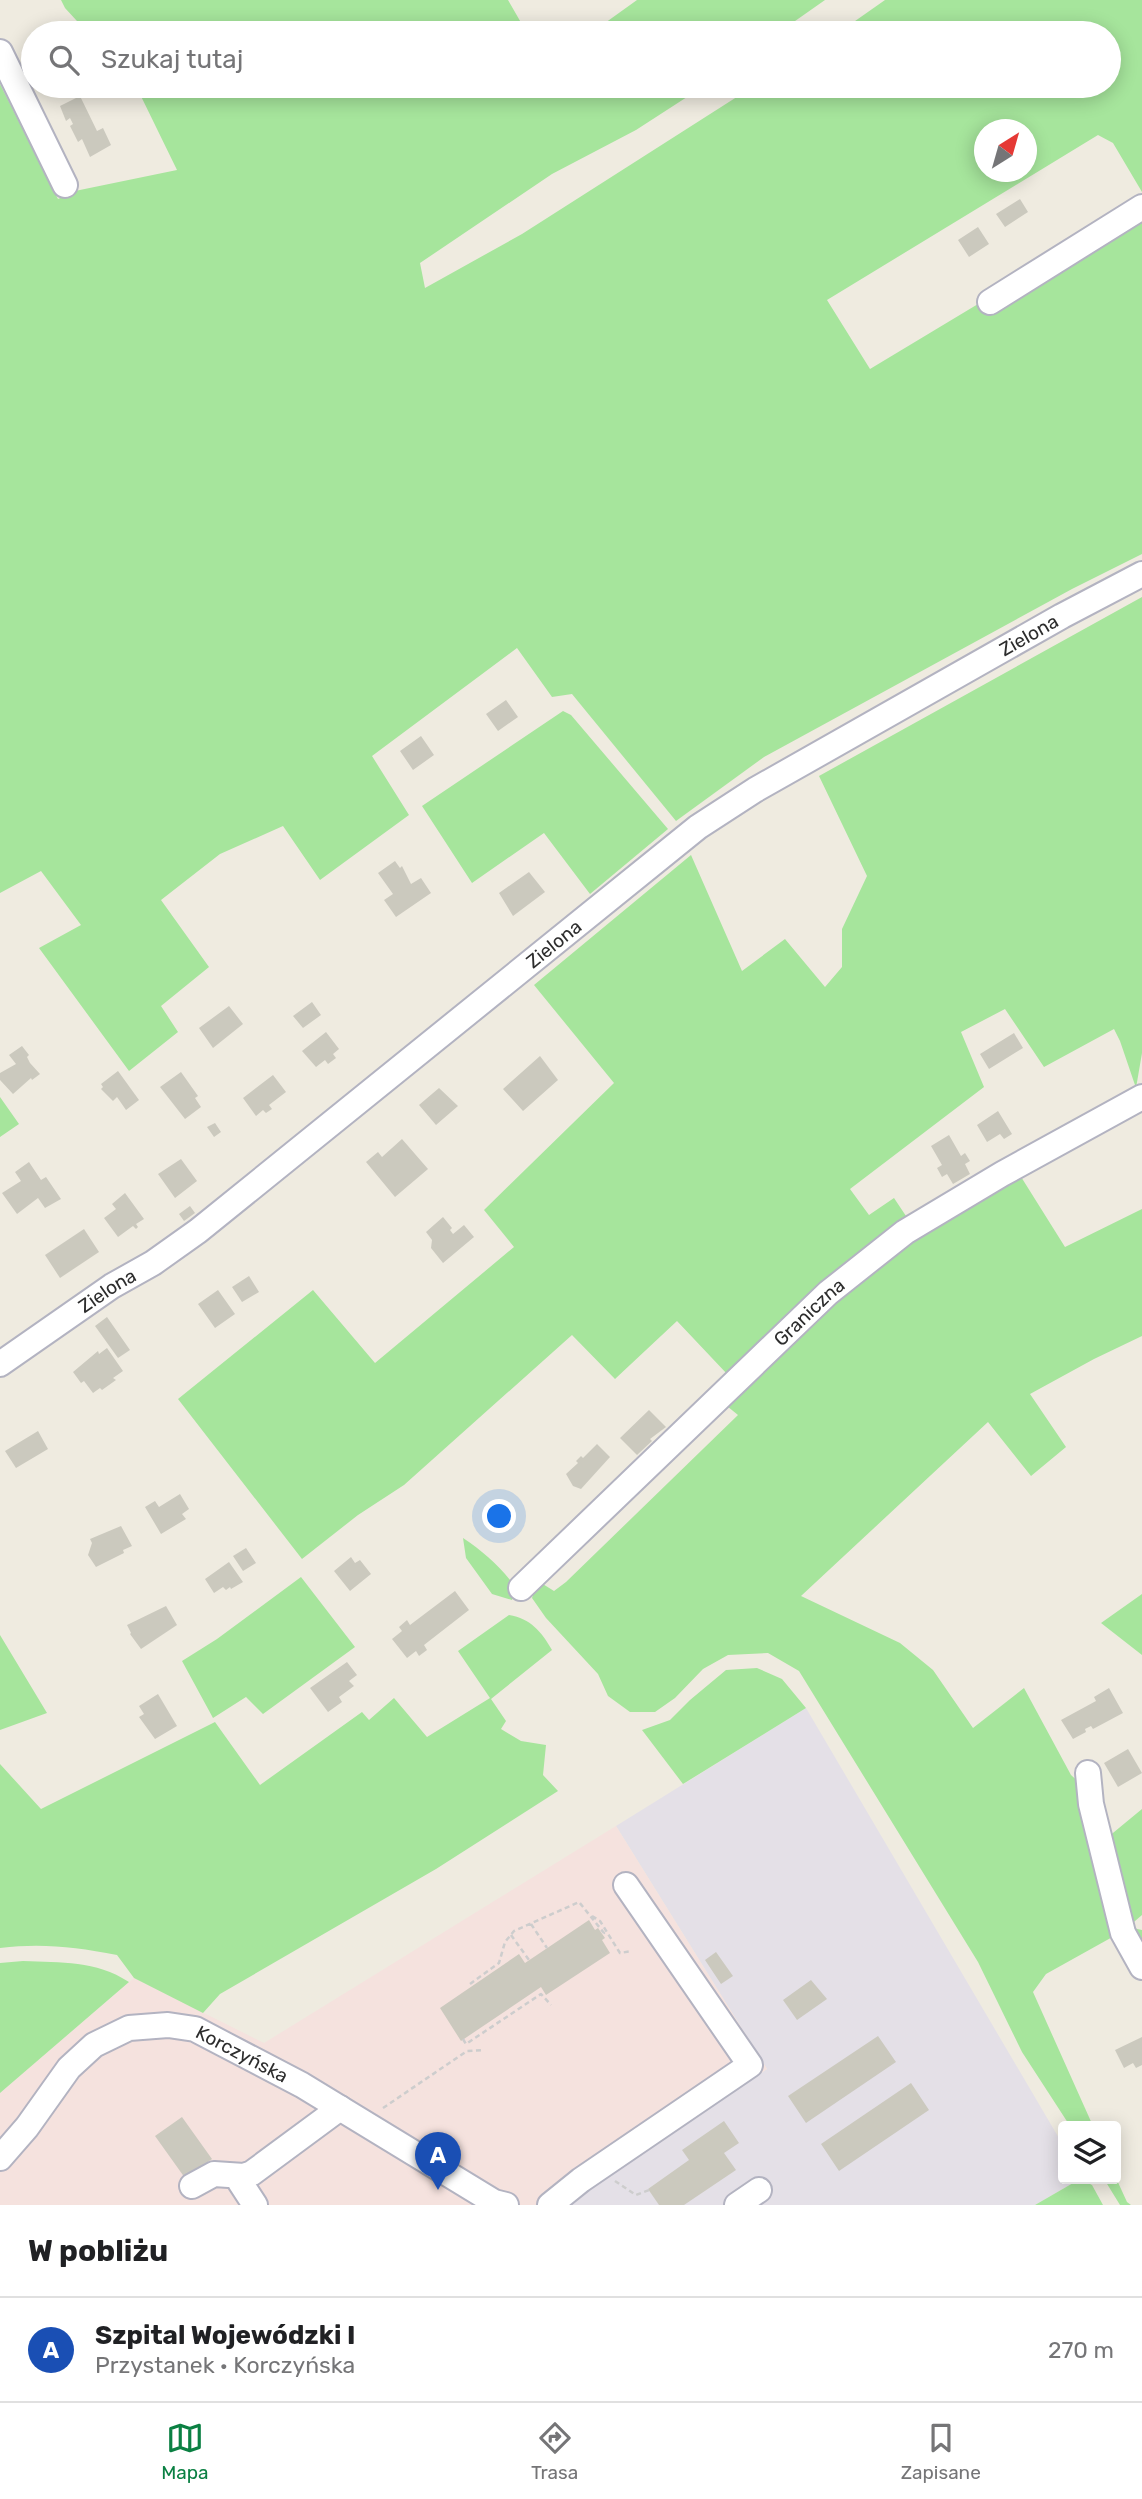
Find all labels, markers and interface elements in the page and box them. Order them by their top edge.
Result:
search box [21,21,1121,98]
icon: search [45,41,83,79]
text: Szukaj tutaj [101,44,243,75]
north arrow [974,119,1037,182]
street label: Zielona [995,609,1062,661]
street label: Zielona [521,914,586,973]
street label: Zielona [74,1263,140,1317]
street label: Graniczna [769,1273,849,1351]
your location [482,1499,516,1533]
street label: Korczyńska [192,2020,292,2087]
map controls [1058,2121,1121,2184]
button: layers [1058,2121,1121,2184]
pin: A [415,2132,461,2190]
text: W pobliżu [28,2233,168,2269]
text: Szpital Wojewódzki I [95,2320,355,2351]
text: A [43,2336,59,2364]
text: 270 m [1048,2336,1114,2364]
text: Przystanek · Korczyńska [95,2351,355,2379]
tab: Mapa [161,2419,209,2484]
tab: Trasa [531,2419,578,2484]
tab: Zapisane [901,2419,981,2484]

